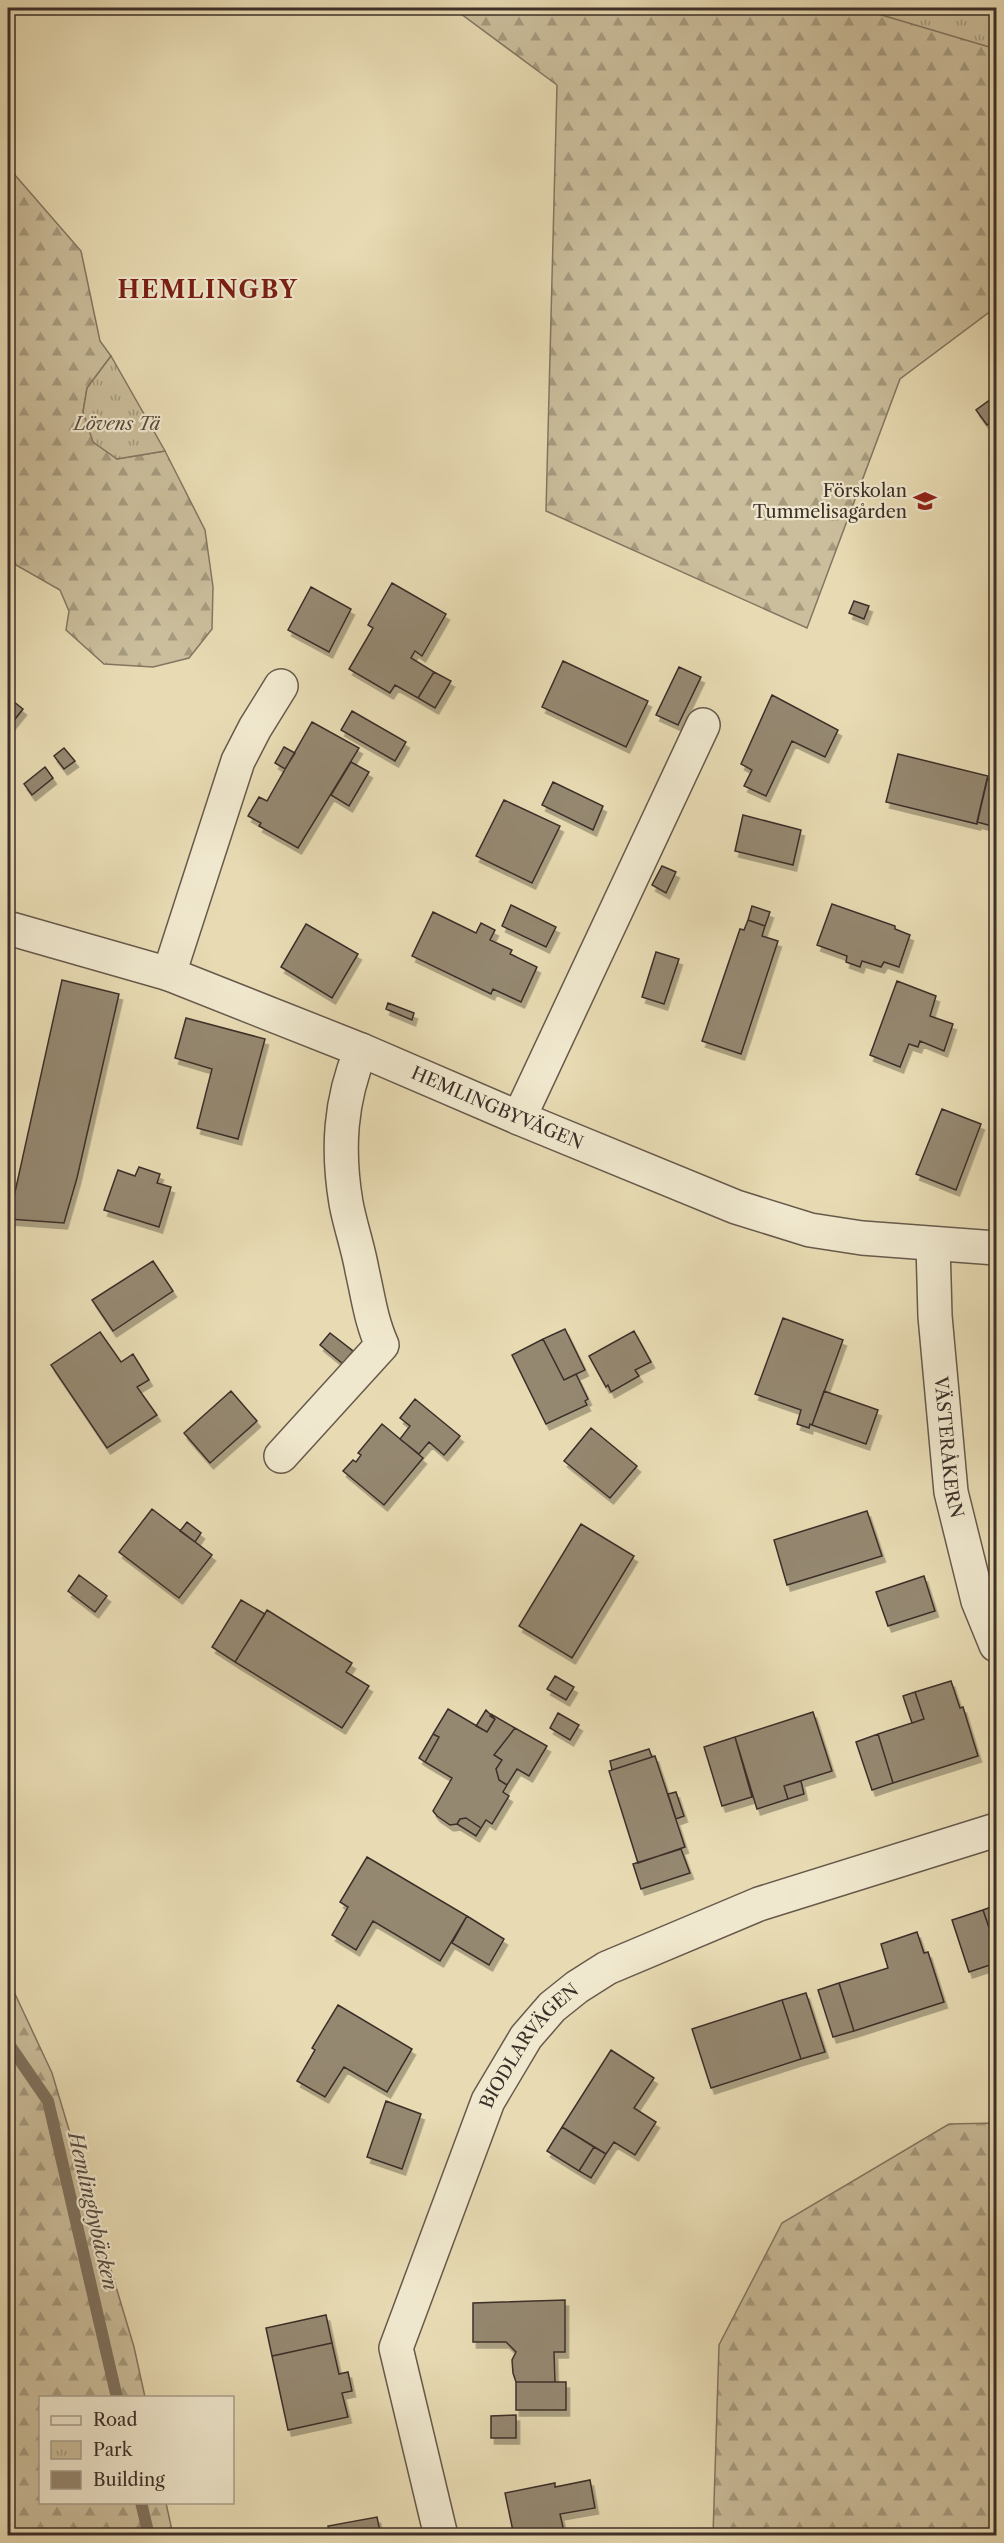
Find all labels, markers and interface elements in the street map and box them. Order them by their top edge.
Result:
district label: HEMLINGBY [118,275,298,304]
park label: Lövens Tä [72,413,160,435]
place label: Förskolan Tummelisagården [753,480,907,523]
school or university icon: Förskolan Tummelisagården [912,488,938,514]
street label: HEMLINGBYVÄGEN [408,1062,587,1154]
street label: VÄSTERÅKERN [929,1374,968,1521]
street label: BIODLARVÄGEN [475,1979,583,2111]
water label: Hemlingbybäcken [63,2127,123,2293]
legend [39,2396,234,2504]
text: Road [93,2409,138,2431]
text: Park [93,2439,134,2461]
text: Building [93,2469,165,2491]

